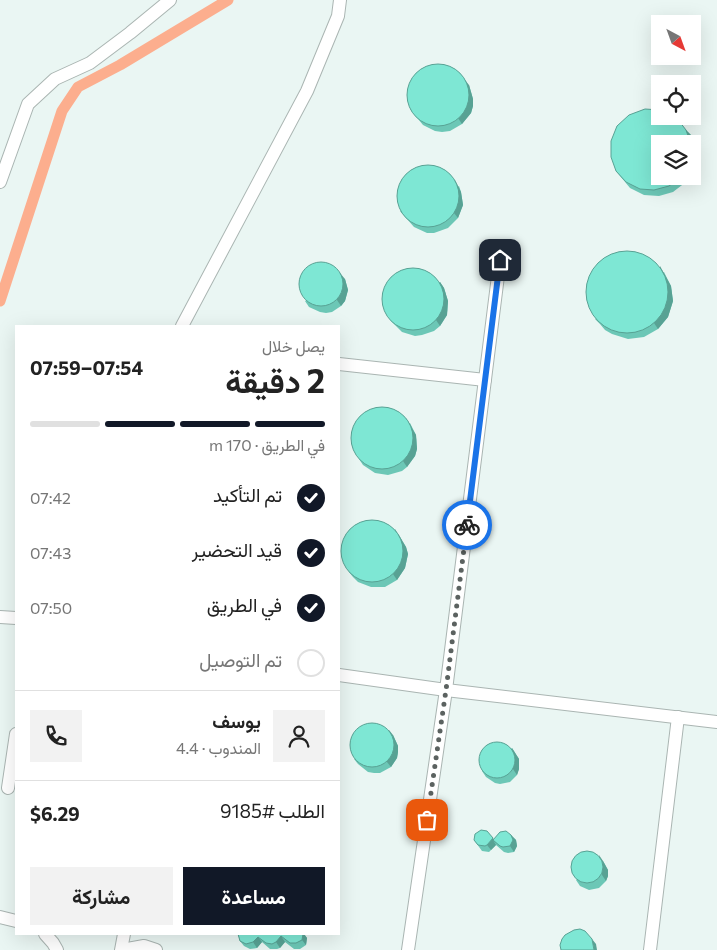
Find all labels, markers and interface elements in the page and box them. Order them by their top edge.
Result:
north arrow [651,15,701,65]
map controls [651,15,701,185]
button: locate [651,75,701,125]
button: layers [651,135,701,185]
pin [479,239,521,281]
icon: home [486,246,514,274]
text: يصل خلال [262,336,325,355]
text: 07:54–07:59 [30,356,143,379]
text: 2 دقيقة [225,360,325,400]
text: في الطريق · 170 m [209,435,325,454]
text: تم التأكيد [213,483,282,506]
icon: check [297,484,325,512]
text: 07:42 [30,488,71,507]
courier [442,500,492,550]
icon: bike [453,511,481,539]
text: قيد التحضير [192,538,282,561]
icon: check [297,539,325,567]
text: 07:43 [30,543,71,562]
text: في الطريق [207,593,282,616]
icon: check [297,594,325,622]
text: 07:50 [30,598,72,617]
text: تم التوصيل [199,648,282,671]
text: يوسف [212,709,261,732]
button: phone [30,710,82,762]
button: person [273,710,325,762]
text: المندوب · 4.4 [176,738,261,757]
text: الطلب #9185 [220,799,325,822]
pin [406,799,448,841]
text: $6.29 [30,802,80,825]
icon: bag [413,806,441,834]
button: مشاركة [30,867,173,925]
button: مساعدة [183,867,325,925]

